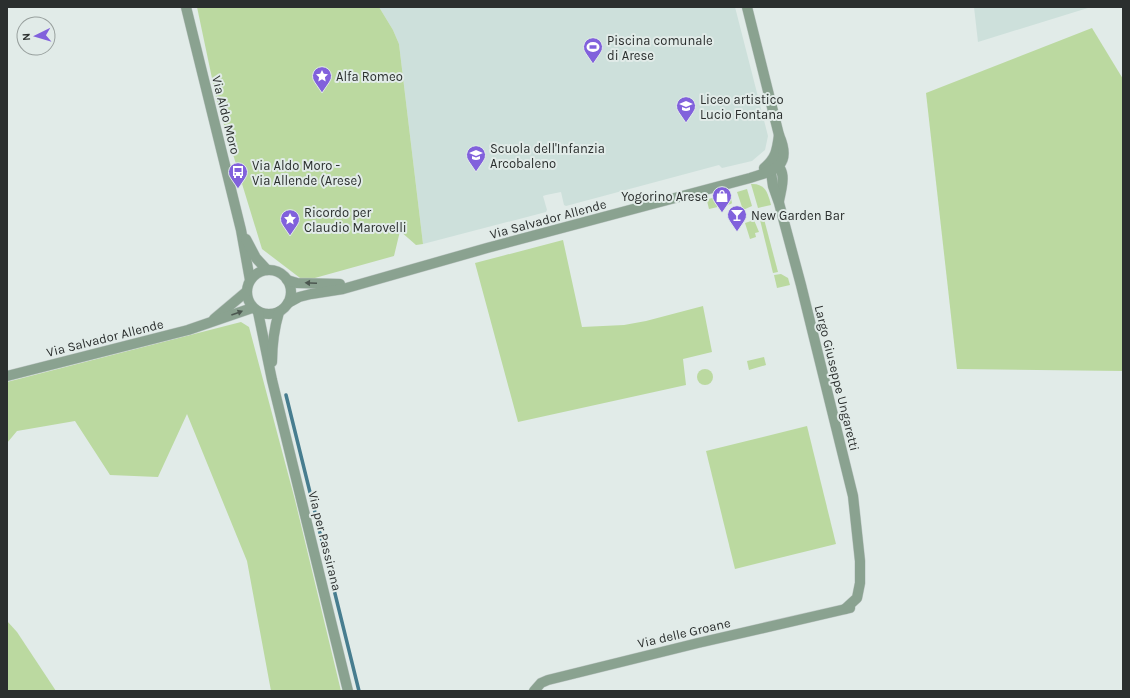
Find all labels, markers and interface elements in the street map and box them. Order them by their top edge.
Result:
north arrow [16,16,56,56]
text: N [20,32,33,41]
place label: Piscina comunale di Arese [607,33,713,63]
sports icon: Piscina comunale di Arese [582,36,604,64]
place icon: Alfa Romeo [311,65,333,93]
place label: Alfa Romeo [336,69,403,84]
street label: Via Aldo Moro [209,74,243,156]
place label: Liceo artistico Lucio Fontana [700,92,784,122]
school or university icon: Liceo artistico Lucio Fontana [675,95,697,123]
place label: Scuola dell'Infanzia Arcobaleno [490,141,605,171]
school or university icon: Scuola dell'Infanzia Arcobaleno [465,144,487,172]
place label: Via Aldo Moro - Via Allende (Arese) [252,158,362,188]
bus stop icon: Via Aldo Moro - Via Allende (Arese) [227,161,249,189]
shop icon: Yogorino Arese [711,185,733,213]
place label: Yogorino Arese [621,189,708,204]
street label: Via Salvador Allende [488,196,608,242]
bar icon: New Garden Bar [726,204,748,232]
place label: Ricordo per Claudio Marovelli [304,205,407,235]
place icon: Ricordo per Claudio Marovelli [279,208,301,236]
place label: New Garden Bar [751,208,845,223]
one-way arrow [304,280,317,286]
street label: Largo Giuseppe Ungaretti [812,304,862,452]
one-way arrow [231,310,243,316]
street label: Via Salvador Allende [45,316,165,360]
street label: Via per Passirana [305,490,345,592]
street label: Via delle Groane [636,615,732,651]

